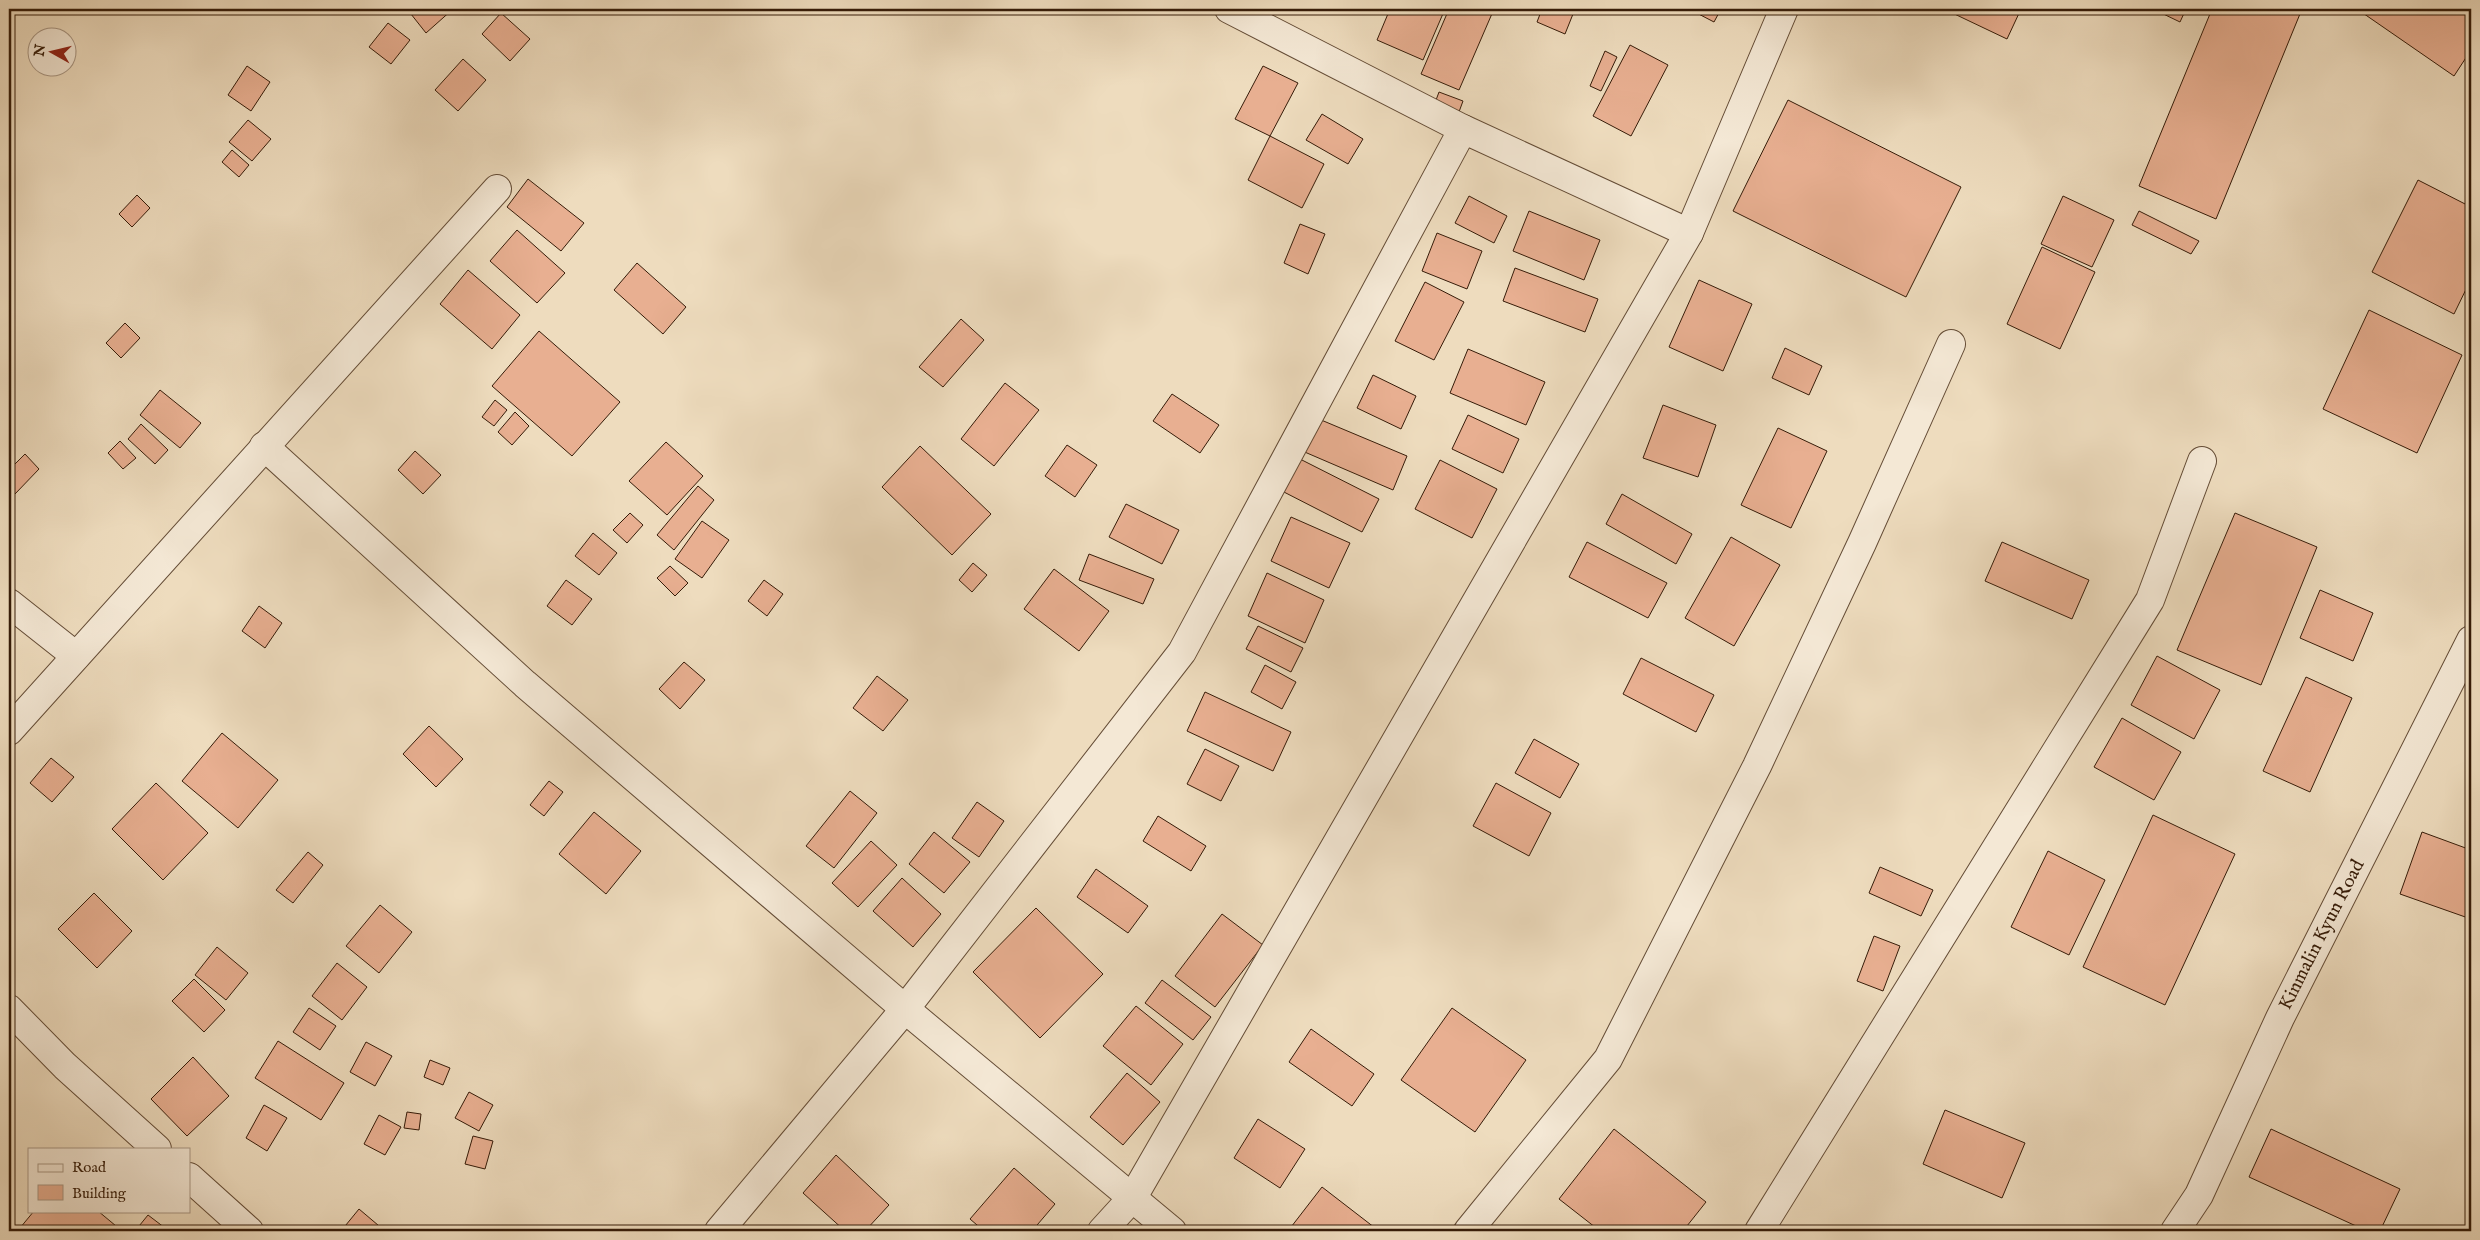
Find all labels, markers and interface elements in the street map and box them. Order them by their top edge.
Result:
north arrow [28,28,78,78]
text: N [30,43,50,59]
street label: Kinmalin Kyun Road [2274,855,2371,1014]
legend [28,1148,190,1212]
text: Road [72,1158,107,1177]
text: Building [72,1184,127,1203]

